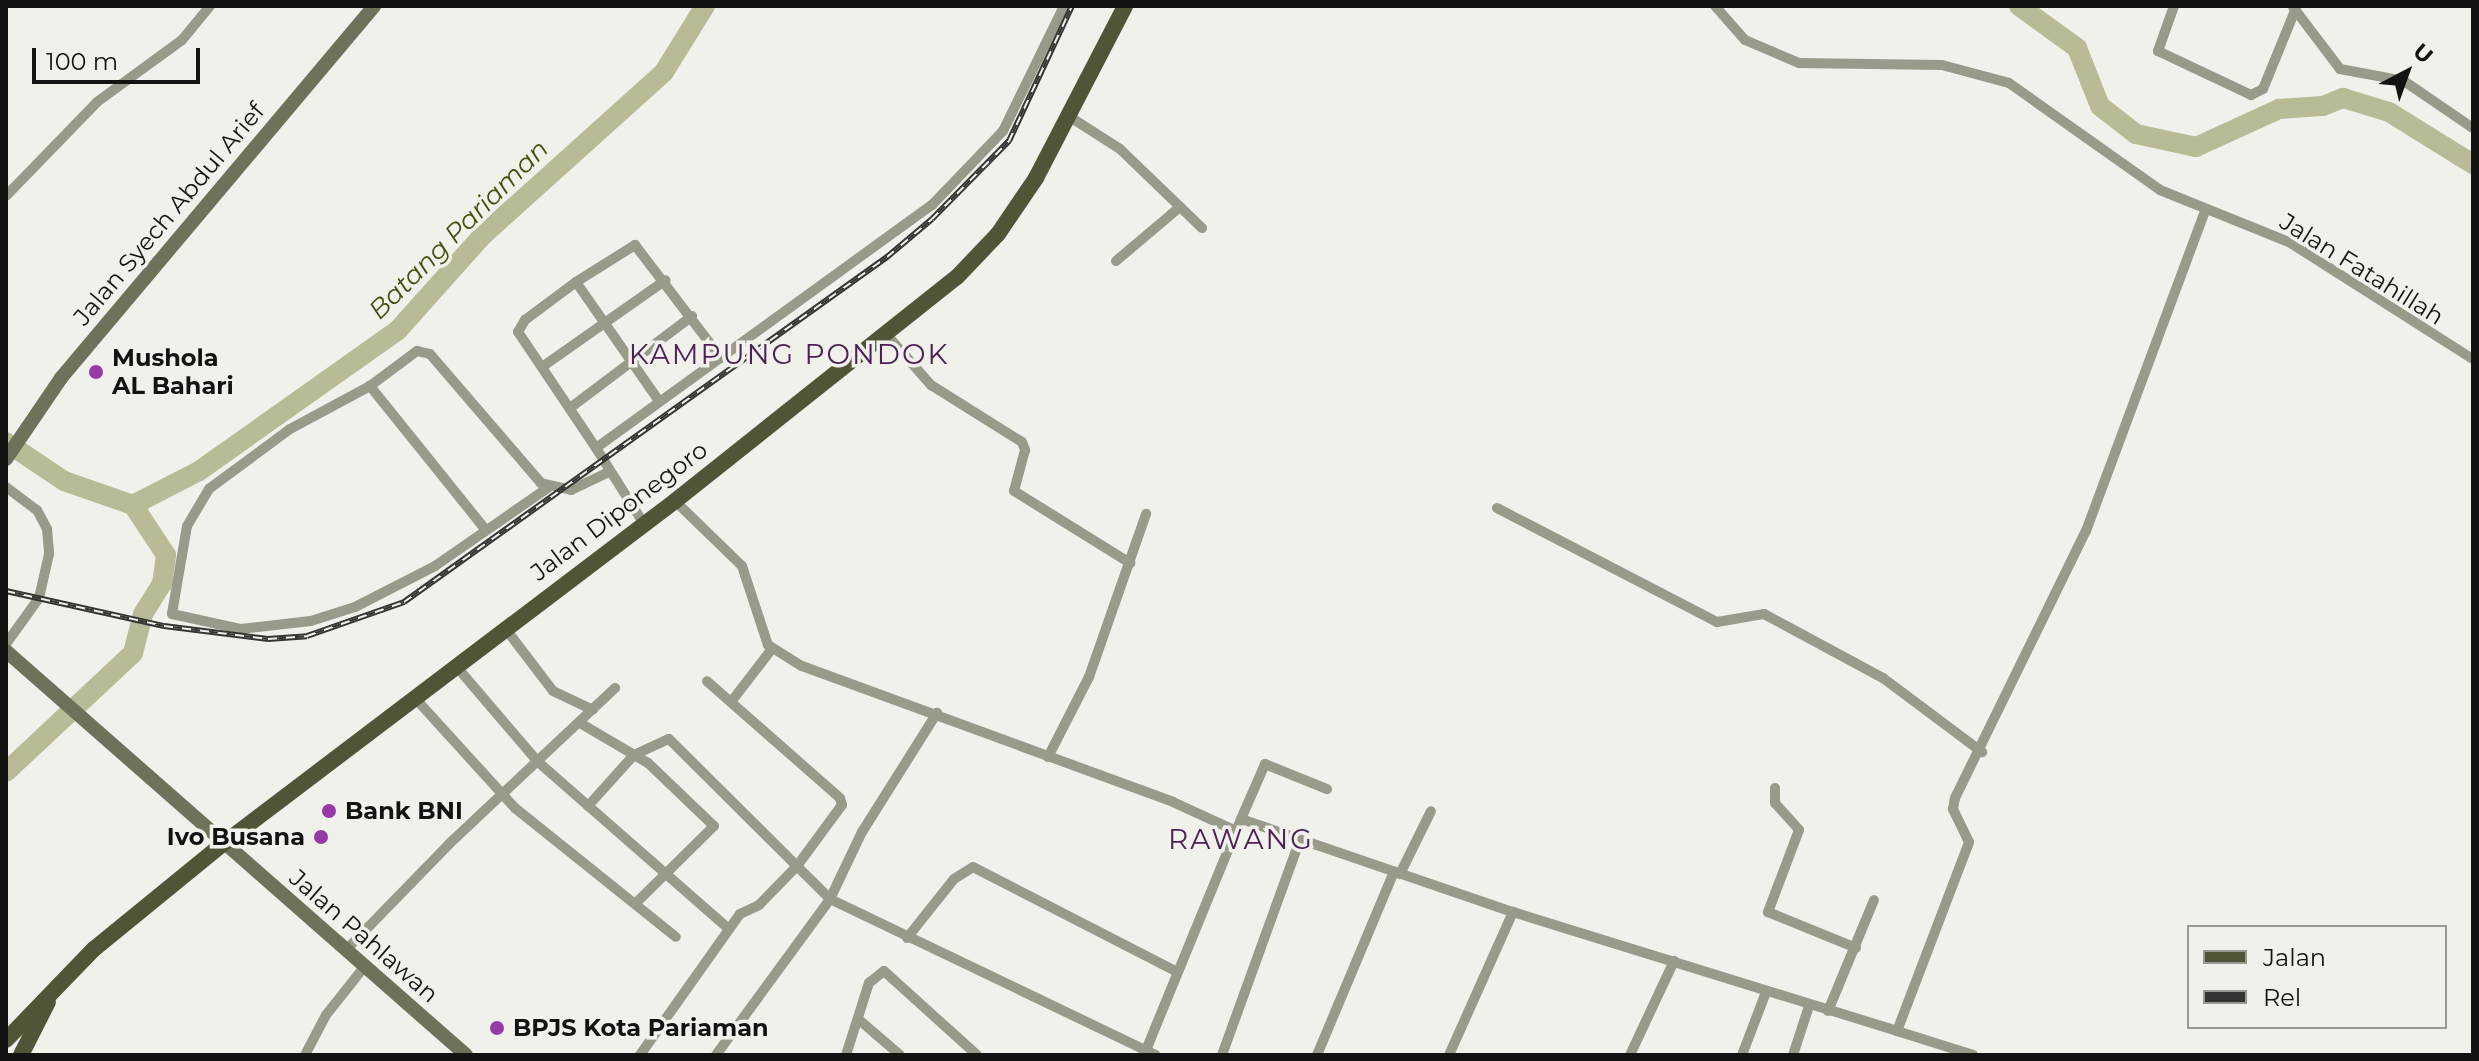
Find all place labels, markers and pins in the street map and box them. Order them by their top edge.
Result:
place label: Mushola AL Bahari [112,344,234,400]
marker: Mushola AL Bahari [87,363,105,381]
place label: Bank BNI [345,797,463,825]
marker: Bank BNI [320,802,338,820]
place label: Ivo Busana [167,823,305,851]
marker: Ivo Busana [312,828,330,846]
place label: BPJS Kota Pariaman [513,1014,769,1042]
marker: BPJS Kota Pariaman [488,1019,506,1037]

